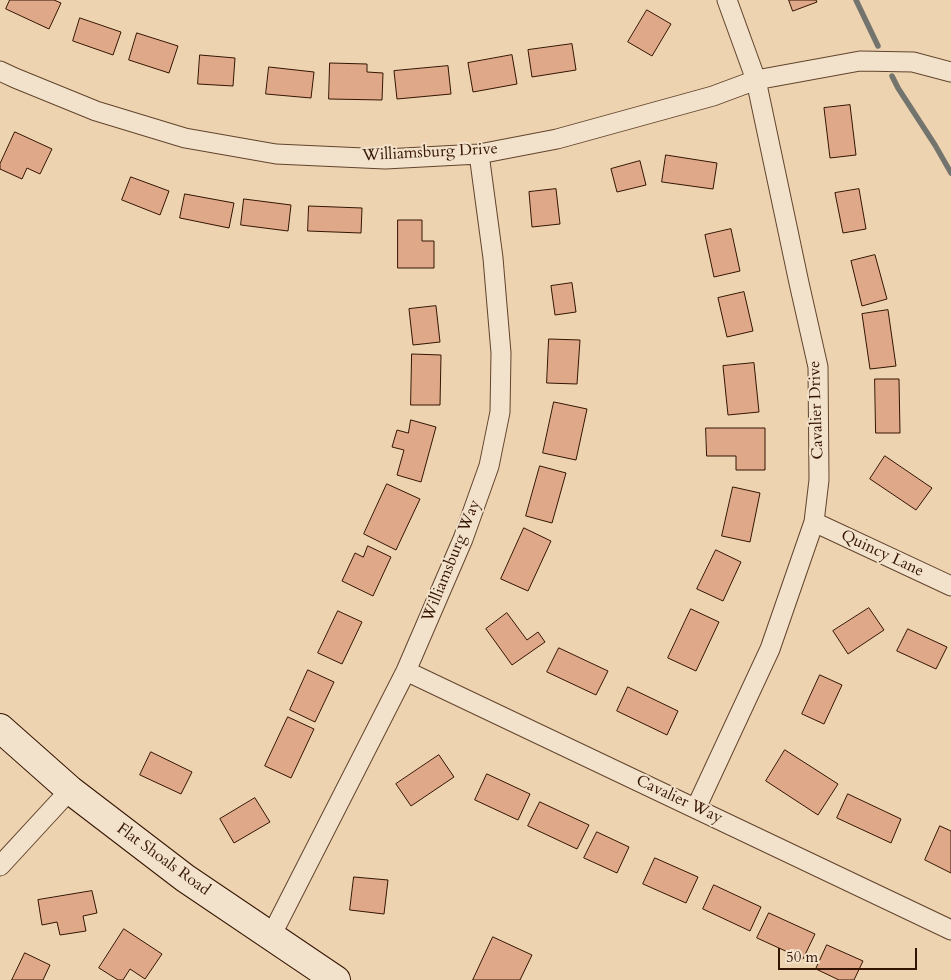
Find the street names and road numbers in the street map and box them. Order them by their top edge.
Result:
street label: Williamsburg Drive [362,140,498,166]
street label: Cavalier Drive [806,360,828,460]
street label: Williamsburg Way [419,497,485,625]
street label: Quincy Lane [838,526,926,582]
street label: Cavalier Way [633,772,725,828]
street label: Flat Shoals Road [113,820,213,900]

